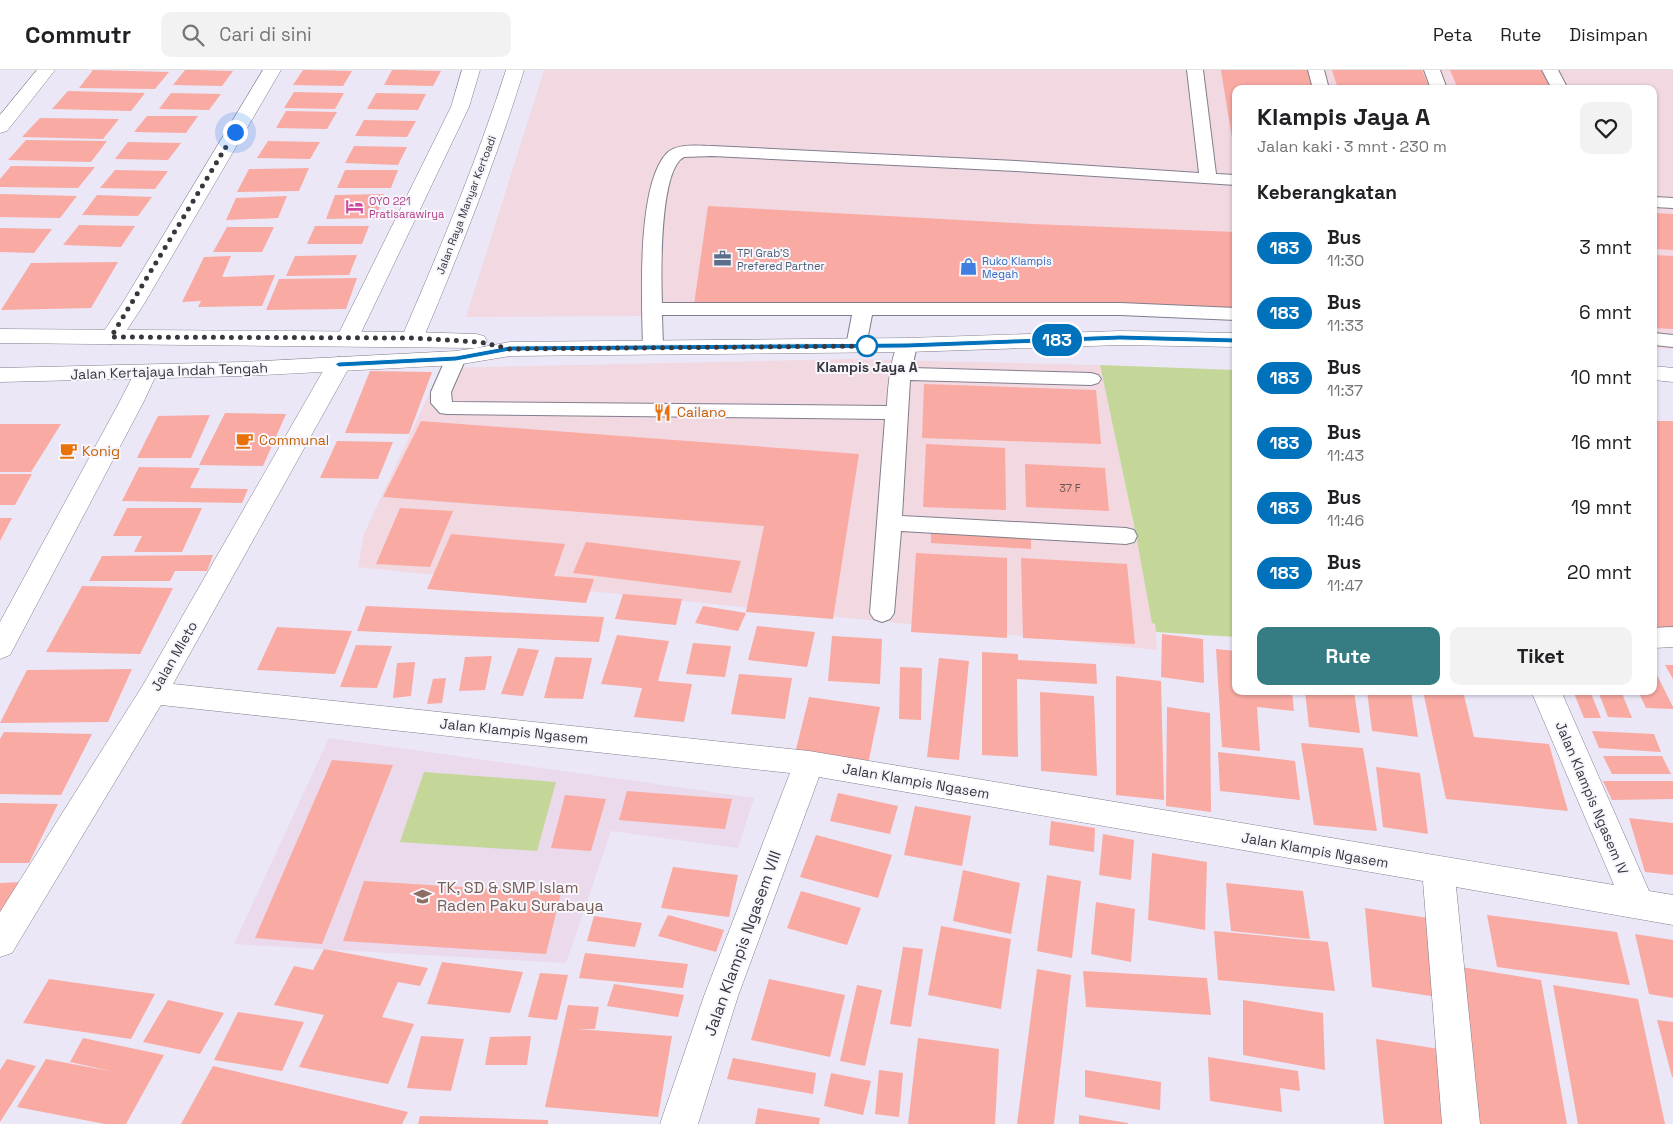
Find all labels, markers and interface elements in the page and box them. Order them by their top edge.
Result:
search box [161,12,511,57]
text: Commutr [25,19,131,50]
icon: search [179,21,207,49]
text: Cari di sini [219,22,312,47]
text: Peta [1433,23,1472,46]
text: Rute [1500,23,1541,46]
text: Disimpan [1569,23,1648,46]
text: Klampis Jaya A [1257,101,1430,132]
button: heart [1580,102,1632,154]
your location [223,120,248,145]
street label: Jalan Raya Manyar Kertoadi [433,133,499,276]
text: Jalan kaki · 3 mnt · 230 m [1257,136,1447,157]
text: Keberangkatan [1257,180,1397,205]
place label: OYO 221 Pratisarawirya [369,194,445,221]
hotel icon: OYO 221 Pratisarawirya [345,197,365,217]
text: Bus [1327,225,1361,250]
text: 3 mnt [1579,235,1632,260]
text: 183 [1270,236,1299,259]
place label: TPI Grab'S Prefered Partner [737,246,825,273]
office icon: TPI Grab'S Prefered Partner [713,249,733,269]
text: 11:30 [1327,250,1364,271]
place label: Ruko Klampis Megah [982,254,1052,281]
shop icon: Ruko Klampis Megah [958,257,978,277]
text: Bus [1327,290,1361,315]
text: 6 mnt [1579,300,1632,325]
text: 183 [1270,301,1299,324]
text: 11:33 [1327,315,1364,336]
line badge: 183 [1028,324,1086,356]
text: 183 [1042,328,1072,351]
marker: Klampis Jaya A [856,335,878,357]
text: Bus [1327,355,1361,380]
place label: Klampis Jaya A [816,358,918,376]
street label: Jalan Kertajaya Indah Tengah [70,359,268,383]
text: 10 mnt [1571,365,1632,390]
text: 183 [1270,366,1299,389]
text: 11:37 [1327,380,1363,401]
restaurant icon: Cailano [653,402,673,422]
place label: Cailano [677,403,726,421]
text: Bus [1327,420,1361,445]
cafe icon: Communal [235,430,255,450]
text: 16 mnt [1571,430,1632,455]
place label: Communal [259,431,329,449]
text: 183 [1270,431,1299,454]
cafe icon: Konig [58,441,78,461]
place label: Konig [82,442,120,460]
text: 11:43 [1327,445,1364,466]
house number: 37 F [1059,481,1081,495]
text: Bus [1327,485,1361,510]
text: 19 mnt [1571,495,1632,520]
text: 183 [1270,496,1299,519]
text: 11:46 [1327,510,1364,531]
text: Bus [1327,550,1361,575]
text: 20 mnt [1567,560,1632,585]
text: 183 [1270,561,1299,584]
text: 11:47 [1327,575,1363,596]
street label: Jalan Mleto [147,618,201,694]
button: Rute [1257,627,1440,685]
button: Tiket [1450,627,1632,685]
street label: Jalan Klampis Ngasem [439,714,589,748]
street label: Jalan Klampis Ngasem IV [1552,719,1633,878]
street label: Jalan Klampis Ngasem [841,759,991,803]
street label: Jalan Klampis Ngasem [1240,828,1390,872]
street label: Jalan Klampis Ngasem VIII [699,848,786,1039]
place label: TK, SD & SMP Islam Raden Paku Surabaya [437,877,604,916]
school or university icon: TK, SD & SMP Islam Raden Paku Surabaya [413,886,433,906]

